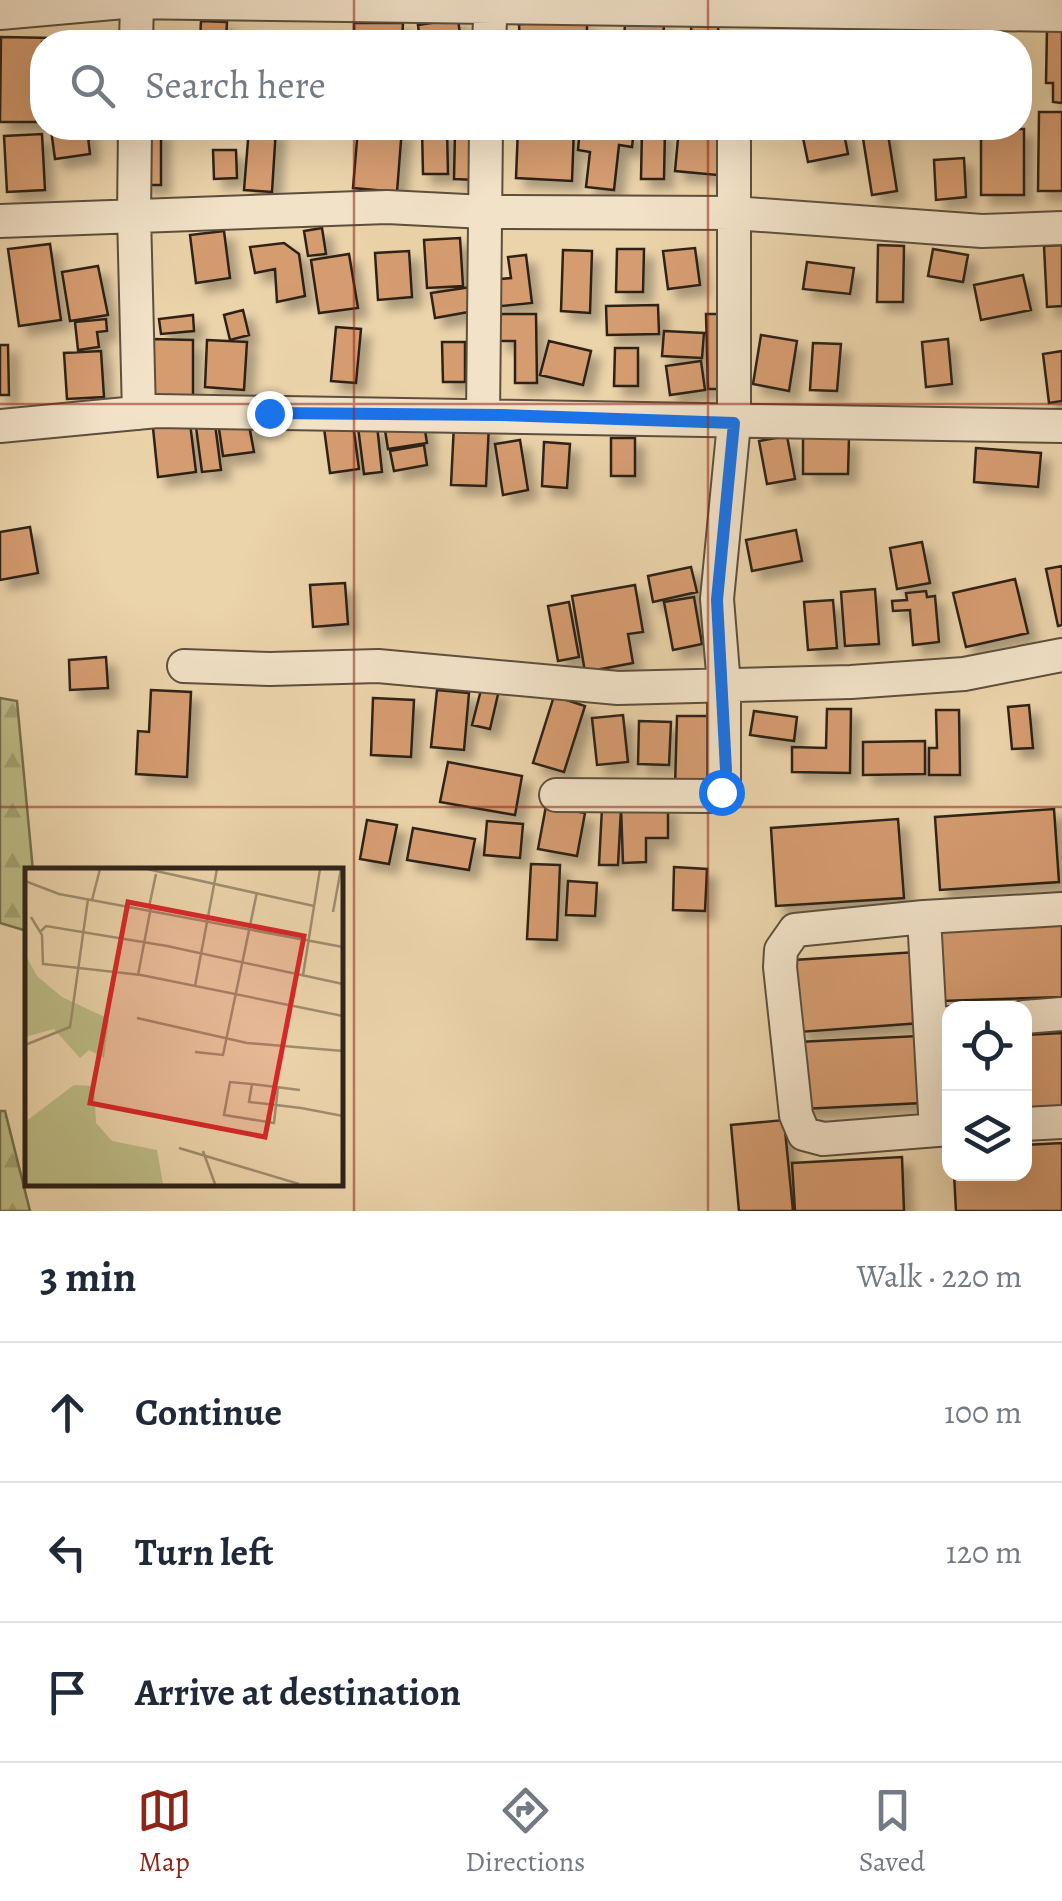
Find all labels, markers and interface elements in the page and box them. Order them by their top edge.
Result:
search box [30,30,1032,140]
icon: search [65,58,120,113]
text: Search here [145,59,326,111]
route end [247,391,293,437]
route start [699,770,745,816]
inset map [25,868,342,1186]
map controls [942,1001,1032,1181]
button: locate [942,1001,1032,1091]
button: layers [942,1091,1032,1181]
text: 3 min [40,1248,136,1305]
text: Walk · 220 m [857,1254,1022,1298]
icon: ahead [40,1385,95,1440]
text: Continue [135,1386,282,1438]
text: 100 m [944,1390,1022,1434]
icon: left [40,1525,95,1580]
text: Turn left [135,1526,274,1578]
text: 120 m [946,1530,1022,1574]
icon: arrive [40,1665,95,1720]
text: Arrive at destination [135,1666,461,1718]
tab: Map [137,1783,192,1881]
tab: Directions [465,1783,585,1881]
tab: Saved [859,1783,925,1881]

